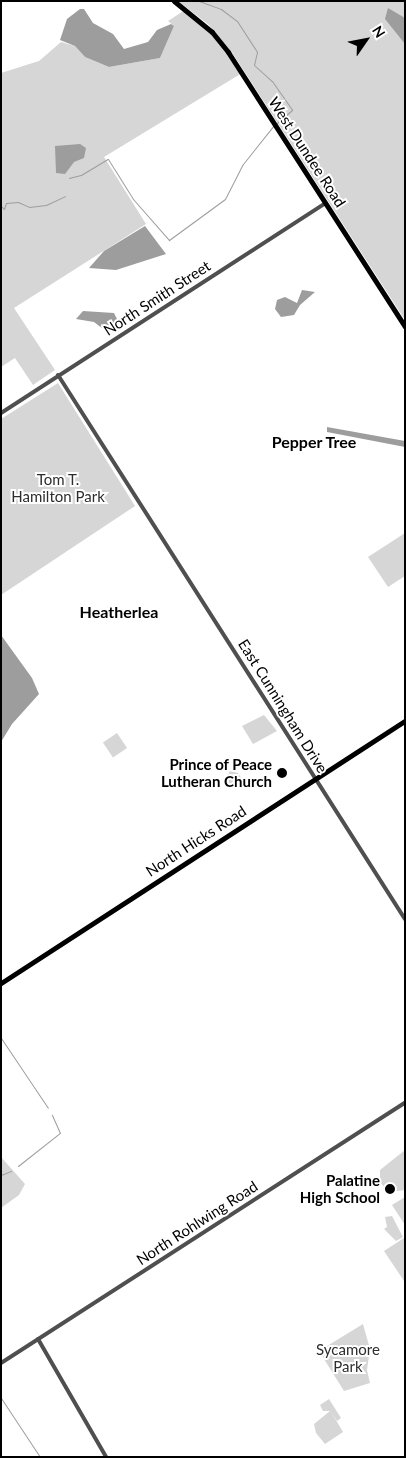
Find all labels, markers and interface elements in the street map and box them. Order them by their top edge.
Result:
north arrow [341,15,391,65]
text: N [369,22,389,41]
street label: West Dundee Road [265,94,349,210]
street label: North Smith Street [100,257,214,339]
district label: Pepper Tree [271,432,357,452]
park label: Tom T. Hamilton Park [11,470,105,505]
district label: Heatherlea [80,602,158,622]
street label: East Cunningham Drive [234,636,332,776]
place label: Prince of Peace Lutheran Church [161,755,272,790]
marker: Prince of Peace Lutheran Church [276,767,288,779]
street label: North Hicks Road [142,802,250,880]
place label: Palatine High School [300,1171,380,1206]
street label: North Rohlwing Road [133,1177,261,1269]
marker: Palatine High School [384,1183,396,1195]
park label: Sycamore Park [316,1340,380,1375]

